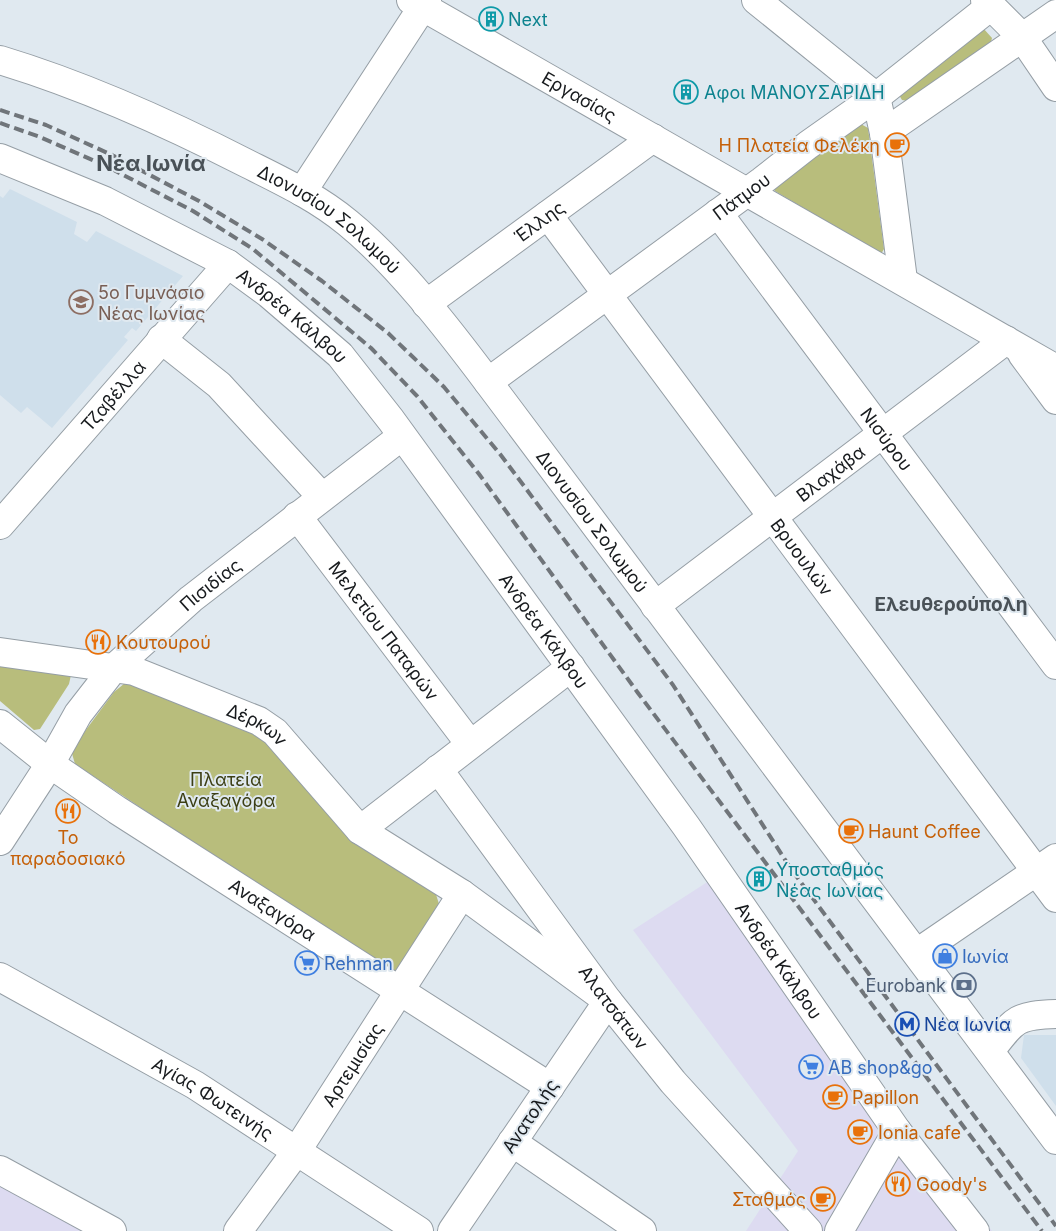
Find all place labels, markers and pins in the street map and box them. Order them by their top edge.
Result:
building icon: Next [478,6,504,32]
place label: Next [508,9,548,30]
building icon: Αφοι ΜΑΝΟΥΣΑΡΙΔΗ [673,79,699,105]
place label: Αφοι ΜΑΝΟΥΣΑΡΙΔΗ [704,82,885,103]
cafe icon: Η Πλατεία Φελέκη [884,132,910,158]
place label: Η Πλατεία Φελέκη [718,135,880,156]
place label: 5ο Γυμνάσιο Νέας Ιωνίας [98,282,206,324]
school or university icon: 5ο Γυμνάσιο Νέας Ιωνίας [68,289,94,315]
restaurant icon: Κουτουρού [85,629,111,655]
place label: Κουτουρού [116,632,211,653]
restaurant icon: Το παραδοσιακό [55,798,81,824]
cafe icon: Haunt Coffee [838,818,864,844]
place label: Haunt Coffee [868,821,981,842]
place label: Το παραδοσιακό [10,827,126,869]
place label: Υποσταθμός Νέας Ιωνίας [776,859,884,901]
building icon: Υποσταθμός Νέας Ιωνίας [746,866,772,892]
shop icon: Ιωνία [932,943,958,969]
place label: Ιωνία [962,946,1009,967]
supermarket icon: Rehman [294,950,320,976]
place label: Rehman [324,953,393,974]
bank icon: Eurobank [951,972,977,998]
place label: Eurobank [865,975,946,996]
metro station icon: Νέα Ιωνία [894,1011,920,1037]
place label: Νέα Ιωνία [924,1014,1011,1035]
supermarket icon: ΑΒ shop&go [798,1054,824,1080]
place label: ΑΒ shop&go [828,1057,933,1078]
cafe icon: Papillon [822,1084,848,1110]
place label: Papillon [852,1087,919,1108]
cafe icon: Ionia cafe [847,1119,873,1145]
place label: Ionia cafe [878,1122,961,1143]
restaurant icon: Goody's [885,1171,911,1197]
place label: Goody's [916,1174,987,1195]
cafe icon: Σταθμός [810,1186,836,1212]
place label: Σταθμός [732,1189,806,1210]

